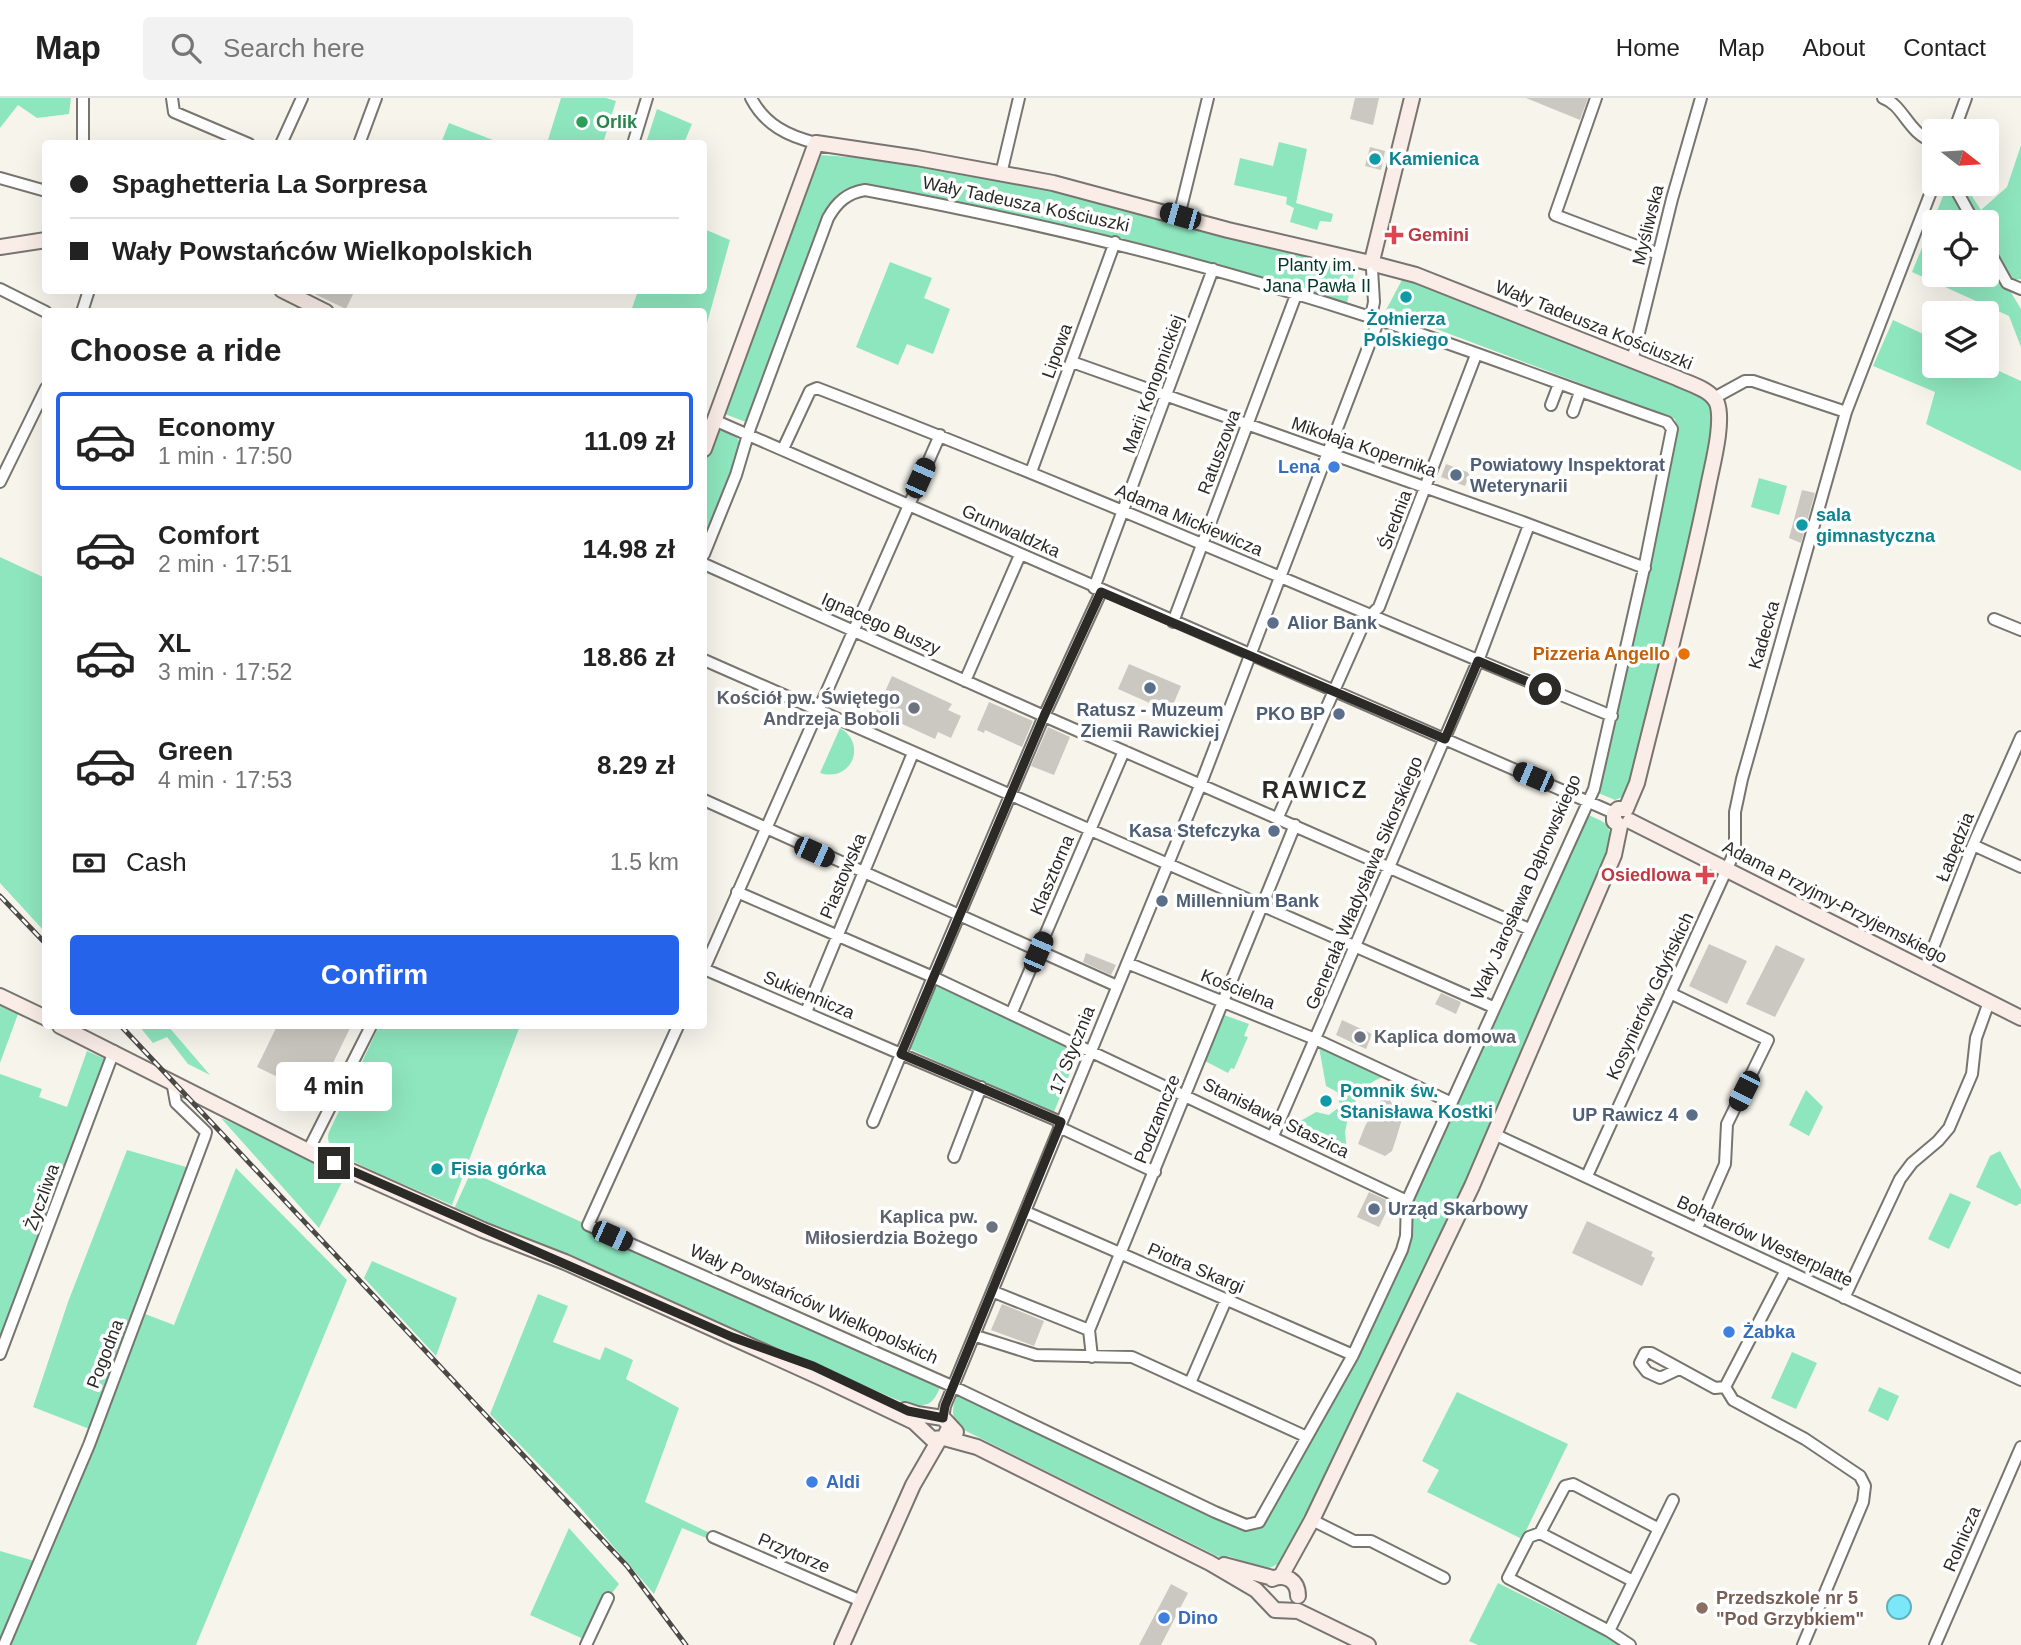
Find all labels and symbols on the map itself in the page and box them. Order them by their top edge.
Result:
place label: Orlik [596,112,638,132]
marker: Orlik [574,114,590,130]
north arrow [1922,119,1998,196]
place label: Kamienica [1389,149,1480,169]
marker: Kamienica [1367,151,1383,167]
street label: Wały Tadeusza Kościuszki [921,172,1131,236]
street label: Myśliwska [1628,182,1668,267]
car [1157,200,1204,232]
place label: Gemini [1408,225,1469,245]
marker: Gemini [1386,227,1402,243]
park label: Planty im. Jana Pawła II [1263,255,1371,296]
street label: Wały Tadeusza Kościuszki [1492,276,1696,374]
marker: Żołnierza Polskiego [1398,289,1414,305]
place label: Żołnierza Polskiego [1363,309,1449,350]
street label: Marii Konopnickiej [1119,312,1187,456]
street label: Lipowa [1038,320,1076,381]
street label: Ratuszowa [1194,406,1245,497]
street label: Mikołaja Kopernika [1289,413,1440,482]
car [902,455,939,501]
place label: Powiatowy Inspektorat Weterynarii [1470,455,1665,496]
place label: Lena [1278,457,1321,477]
marker: Lena [1326,459,1342,475]
marker: Powiatowy Inspektorat Weterynarii [1448,467,1464,483]
street label: Adama Mickiewicza [1112,480,1267,560]
street label: Średnia [1374,486,1416,553]
street label: Grunwaldzka [959,501,1064,562]
place label: sala gimnastyczna [1816,505,1936,546]
marker: sala gimnastyczna [1794,517,1810,533]
street label: Ignacego Buszy [818,589,944,659]
street label: Kadecka [1745,598,1784,671]
place label: Alior Bank [1287,613,1378,633]
marker: Alior Bank [1265,615,1281,631]
place label: Pizzeria Angello [1533,644,1670,664]
marker: Pizzeria Angello [1676,646,1692,662]
route start [1529,673,1561,705]
marker: Ratusz - Muzeum Ziemii Rawickiej [1142,680,1158,696]
place label: Kościół pw. Świętego Andrzeja Boboli [717,687,900,729]
marker: Kościół pw. Świętego Andrzeja Boboli [906,700,922,716]
place label: Ratusz - Muzeum Ziemii Rawickiej [1076,700,1224,741]
place label: PKO BP [1256,704,1325,724]
marker: PKO BP [1331,706,1347,722]
street label: Generała Władysława Sikorskiego [1301,753,1427,1013]
car [1510,759,1557,795]
street label: Wały Jarosława Dąbrowskiego [1467,771,1585,1003]
district label: RAWICZ [1262,776,1368,803]
street label: Łabędzia [1932,808,1978,885]
place label: Kasa Stefczyka [1129,821,1261,841]
marker: Kasa Stefczyka [1266,823,1282,839]
street label: Piastowska [816,829,870,922]
street label: Klasztorna [1026,831,1078,918]
car [791,834,838,870]
street label: Adama Przyjmy-Przyjemskiego [1720,837,1950,967]
place label: Osiedlowa [1601,865,1692,885]
marker: Osiedlowa [1697,867,1713,883]
place label: Millennium Bank [1176,891,1320,911]
marker: Millennium Bank [1154,893,1170,909]
street label: Kosynierów Gdyńskich [1602,909,1698,1083]
car [1021,929,1056,975]
street label: Kościelna [1198,965,1279,1013]
street label: Sukiennicza [760,967,858,1024]
street label: 17 Stycznia [1045,1002,1099,1097]
place label: Kaplica domowa [1374,1027,1517,1047]
marker: Kaplica domowa [1352,1029,1368,1045]
callout: 4 min [276,1062,392,1110]
car [1726,1068,1763,1114]
street label: Podzamcze [1130,1072,1184,1166]
street label: Stanisława Staszica [1200,1074,1353,1163]
place label: Pomnik św. Stanisława Kostki [1340,1081,1493,1122]
marker: Pomnik św. Stanisława Kostki [1318,1093,1334,1109]
place label: UP Rawicz 4 [1572,1105,1678,1125]
marker: UP Rawicz 4 [1684,1107,1700,1123]
route end [318,1147,350,1179]
place label: Fisia górka [451,1159,547,1179]
street label: Życzliwa [21,1160,64,1233]
marker: Fisia górka [429,1161,445,1177]
street label: Bohaterów Westerplatte [1674,1191,1856,1291]
place label: Urząd Skarbowy [1388,1199,1528,1219]
marker: Urząd Skarbowy [1366,1201,1382,1217]
place label: Kaplica pw. Miłosierdzia Bożego [805,1207,978,1248]
car [589,1218,636,1254]
marker: Kaplica pw. Miłosierdzia Bożego [984,1219,1000,1235]
street label: Piotra Skargi [1145,1239,1247,1297]
street label: Wały Powstańców Wielkopolskich [687,1240,941,1368]
street label: Pogodna [83,1316,128,1391]
place label: Żabka [1743,1322,1796,1342]
marker: Żabka [1721,1324,1737,1340]
place label: Aldi [826,1472,860,1492]
marker: Aldi [804,1474,820,1490]
street label: Rolnicza [1939,1502,1985,1575]
street label: Przytorze [755,1529,833,1577]
place label: Przedszkole nr 5 "Pod Grzybkiem" [1716,1588,1864,1629]
marker: Przedszkole nr 5 "Pod Grzybkiem" [1694,1600,1710,1616]
place label: Dino [1178,1608,1218,1628]
marker: Dino [1156,1610,1172,1626]

